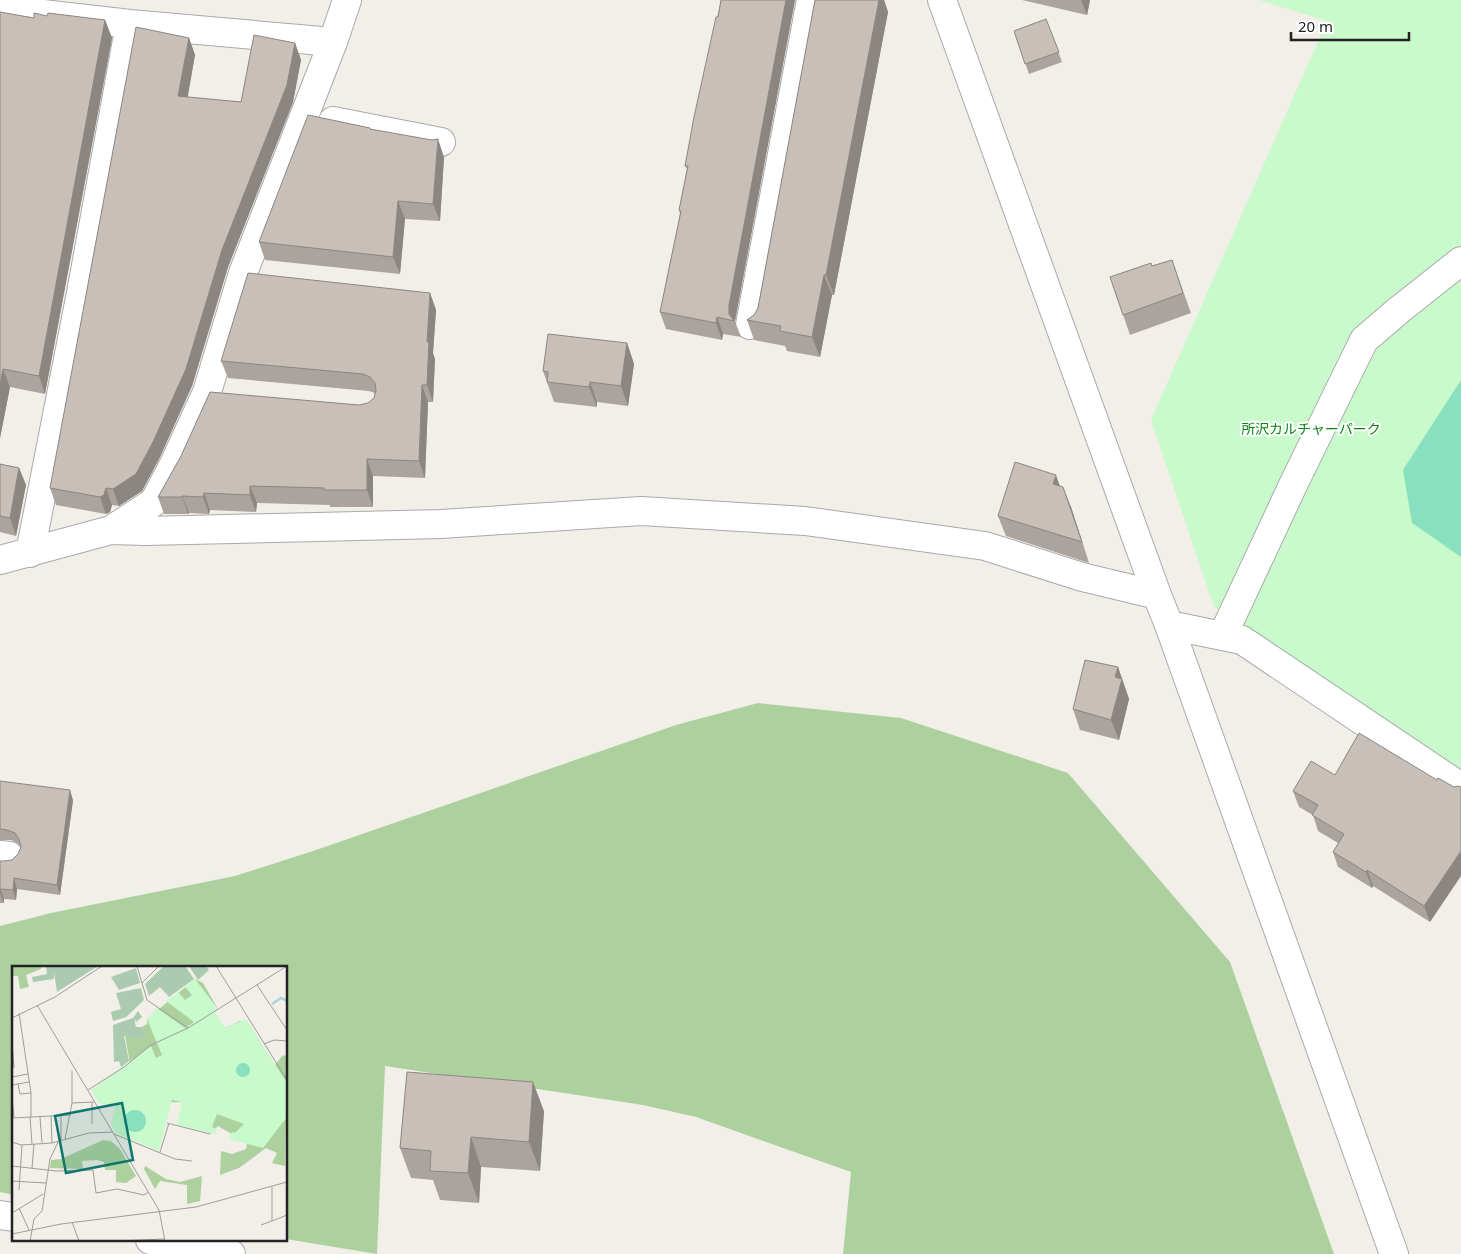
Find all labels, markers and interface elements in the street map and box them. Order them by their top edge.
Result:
scale bar [1291,10,1408,42]
text: 20 m [1298,16,1333,36]
park label: 所沢カルチャーパーク [1241,419,1381,438]
inset map [12,966,288,1242]

